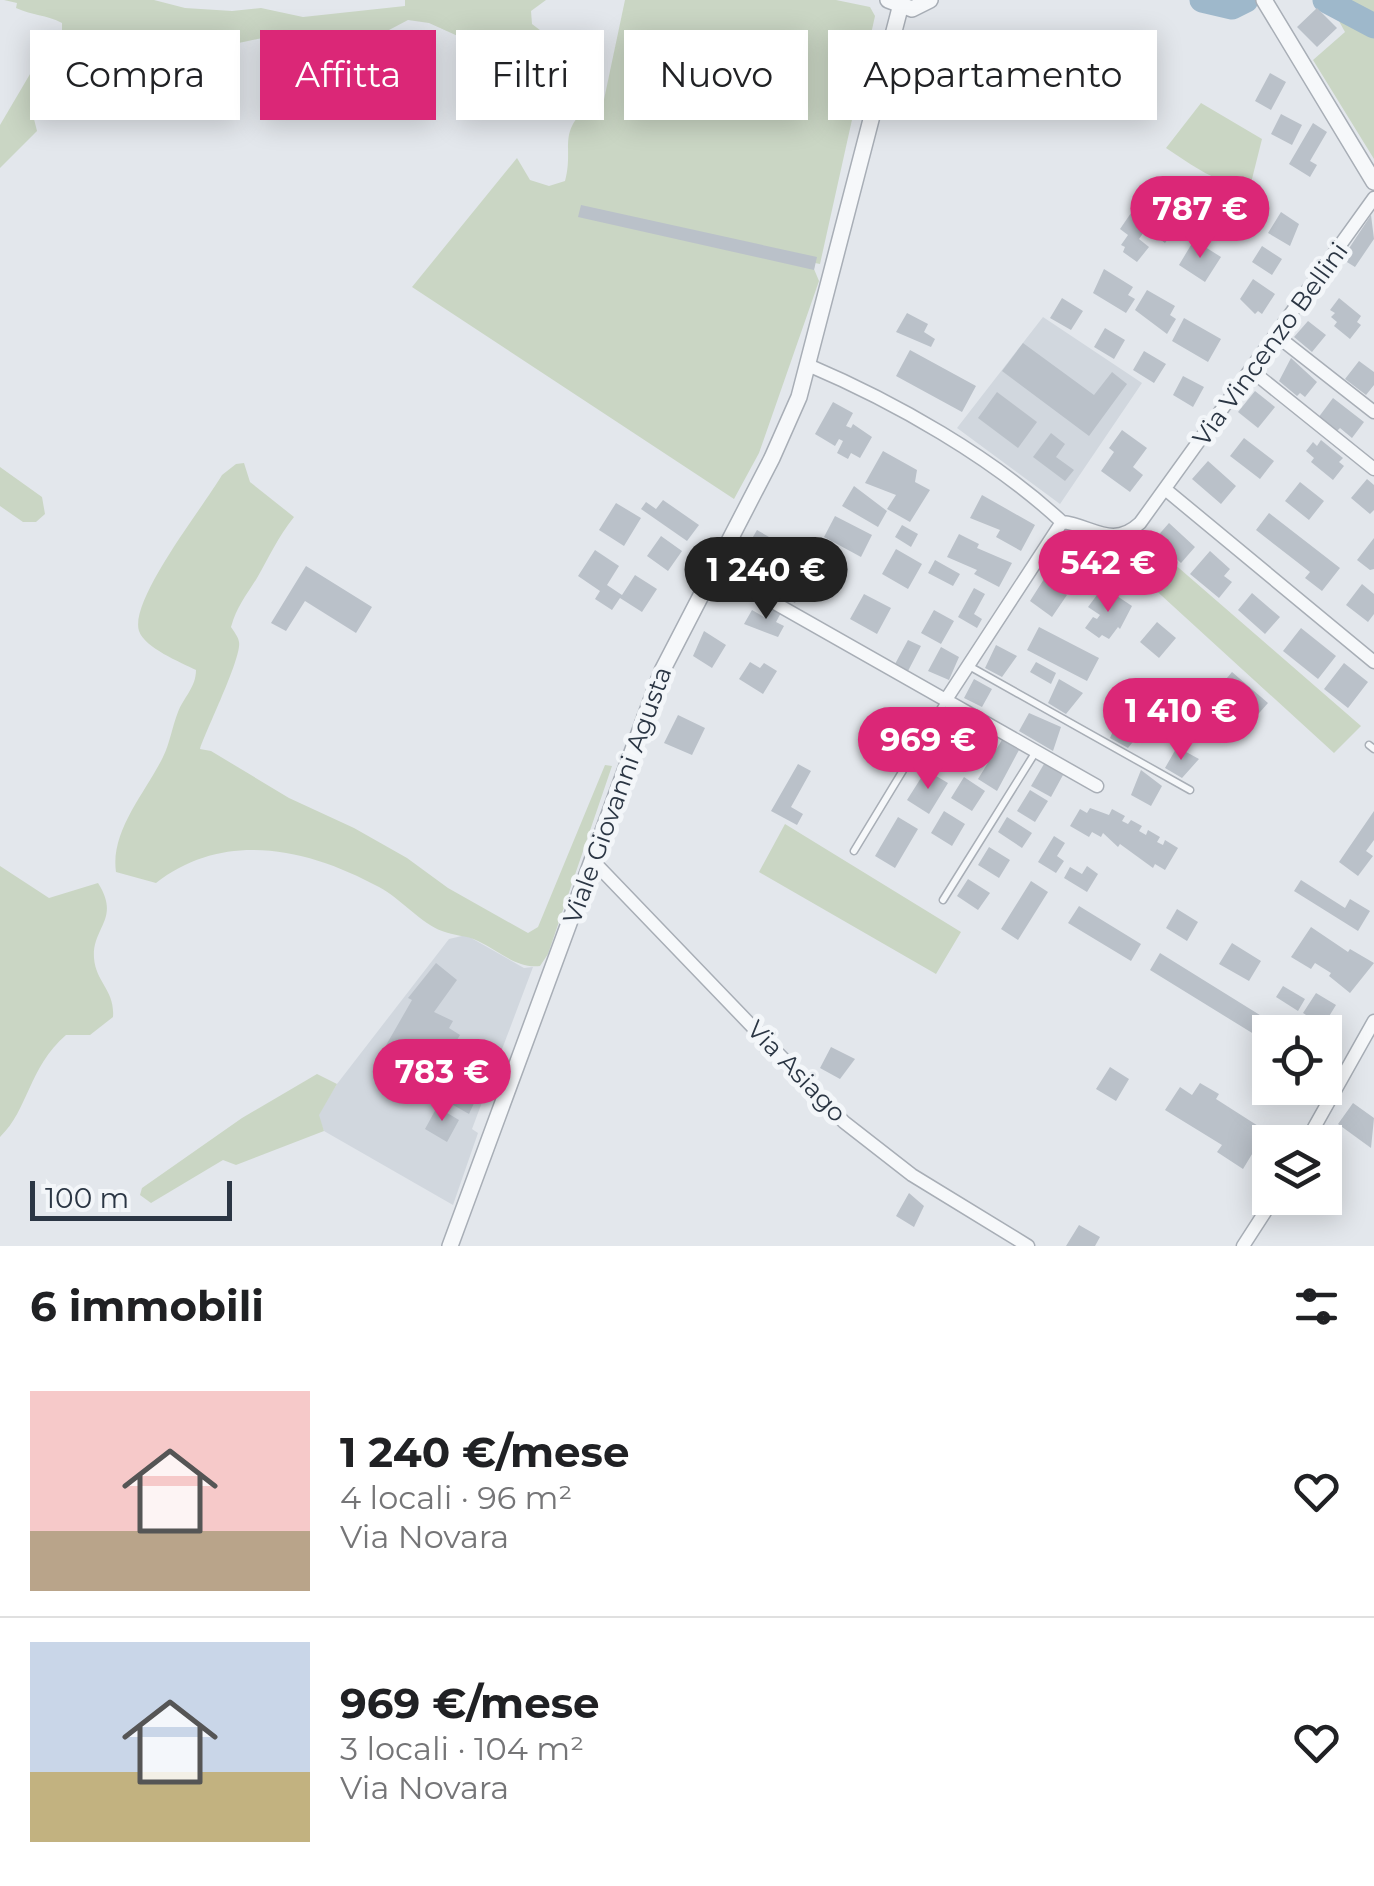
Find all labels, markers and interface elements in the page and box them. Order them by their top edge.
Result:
chip: Compra [30,30,240,120]
chip: Affitta [260,30,436,120]
chip: Filtri [456,30,604,120]
chip: Nuovo [624,30,808,120]
chip: Appartamento [828,30,1157,120]
pin: 787 € [1130,176,1270,261]
text: 787 € [1152,189,1248,228]
street label: Via Vincenzo Bellini [1186,236,1354,452]
pin: 542 € [1038,530,1178,615]
pin: 1 240 € [674,537,858,622]
text: 542 € [1061,543,1155,582]
text: 1 240 € [707,550,825,589]
street label: Viale Giovanni Agusta [556,662,678,928]
pin: 1 410 € [1089,678,1273,763]
text: 1 410 € [1125,691,1237,730]
pin: 969 € [858,707,998,792]
text: 969 € [880,720,976,759]
street label: Via Asiago [741,1014,853,1128]
map controls [1252,1015,1342,1215]
button: locate [1252,1015,1342,1105]
pin: 783 € [372,1039,512,1124]
text: 783 € [395,1052,489,1091]
button: layers [1252,1125,1342,1215]
scale bar [30,1176,232,1220]
text: 100 m [45,1181,129,1215]
icon: filters [1289,1279,1344,1334]
text: 6 immobili [30,1280,264,1332]
text: 1 240 €/mese [340,1426,629,1478]
icon: home [110,1431,230,1551]
icon: heart [1289,1464,1344,1519]
text: 4 locali · 96 m² [340,1478,572,1517]
text: Via Novara [340,1517,509,1556]
text: 969 €/mese [340,1677,600,1729]
icon: home [110,1682,230,1802]
icon: heart [1289,1715,1344,1770]
text: 3 locali · 104 m² [340,1729,584,1768]
text: Via Novara [340,1768,509,1807]

